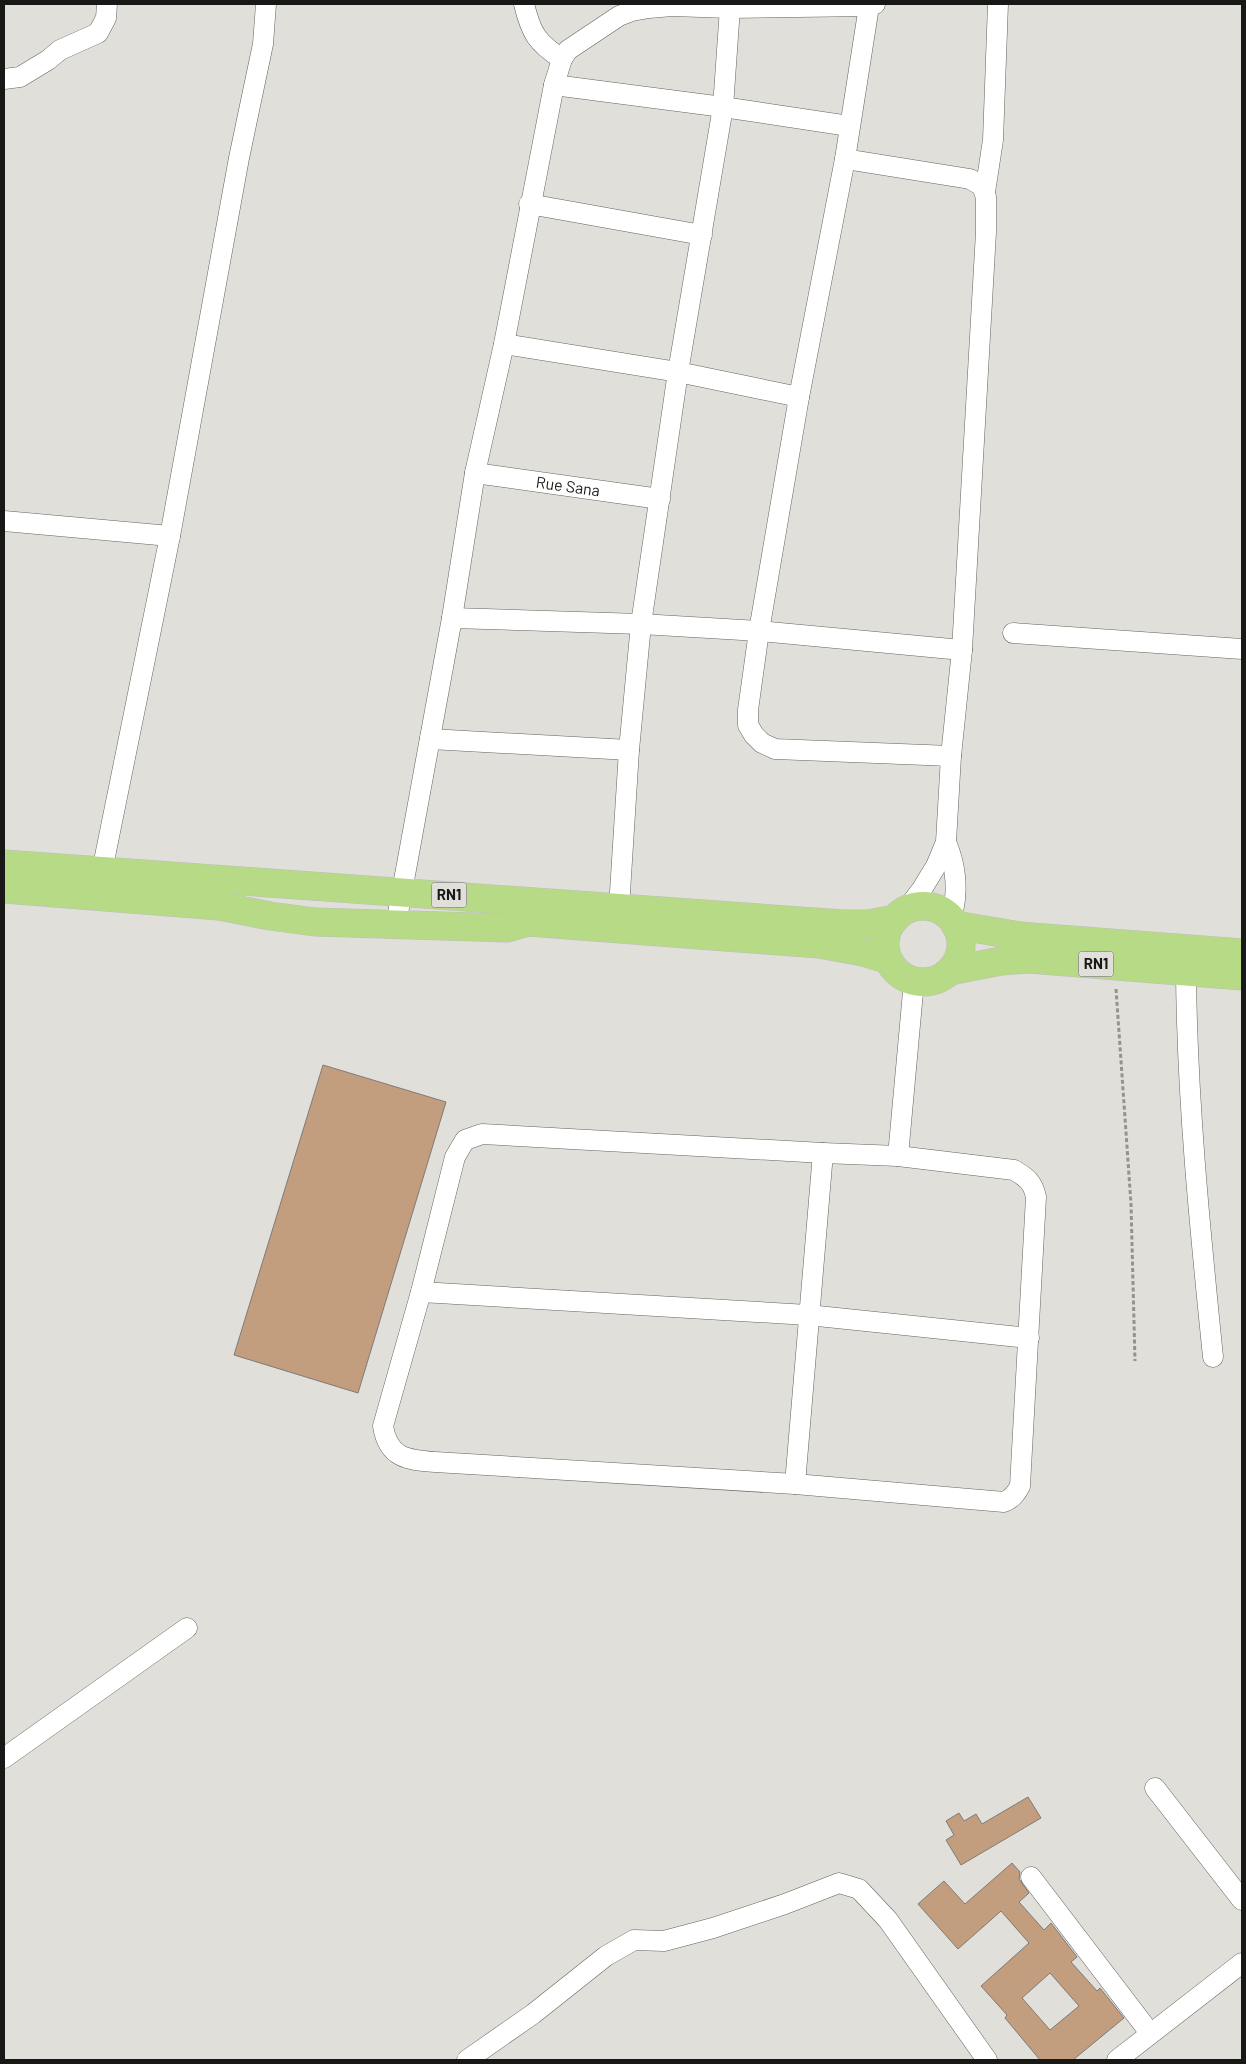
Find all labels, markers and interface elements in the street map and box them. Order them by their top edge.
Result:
street label: Rue Sana [535,472,601,499]
road number: RN1 [432,882,466,908]
road number: RN1 [1078,952,1114,976]

